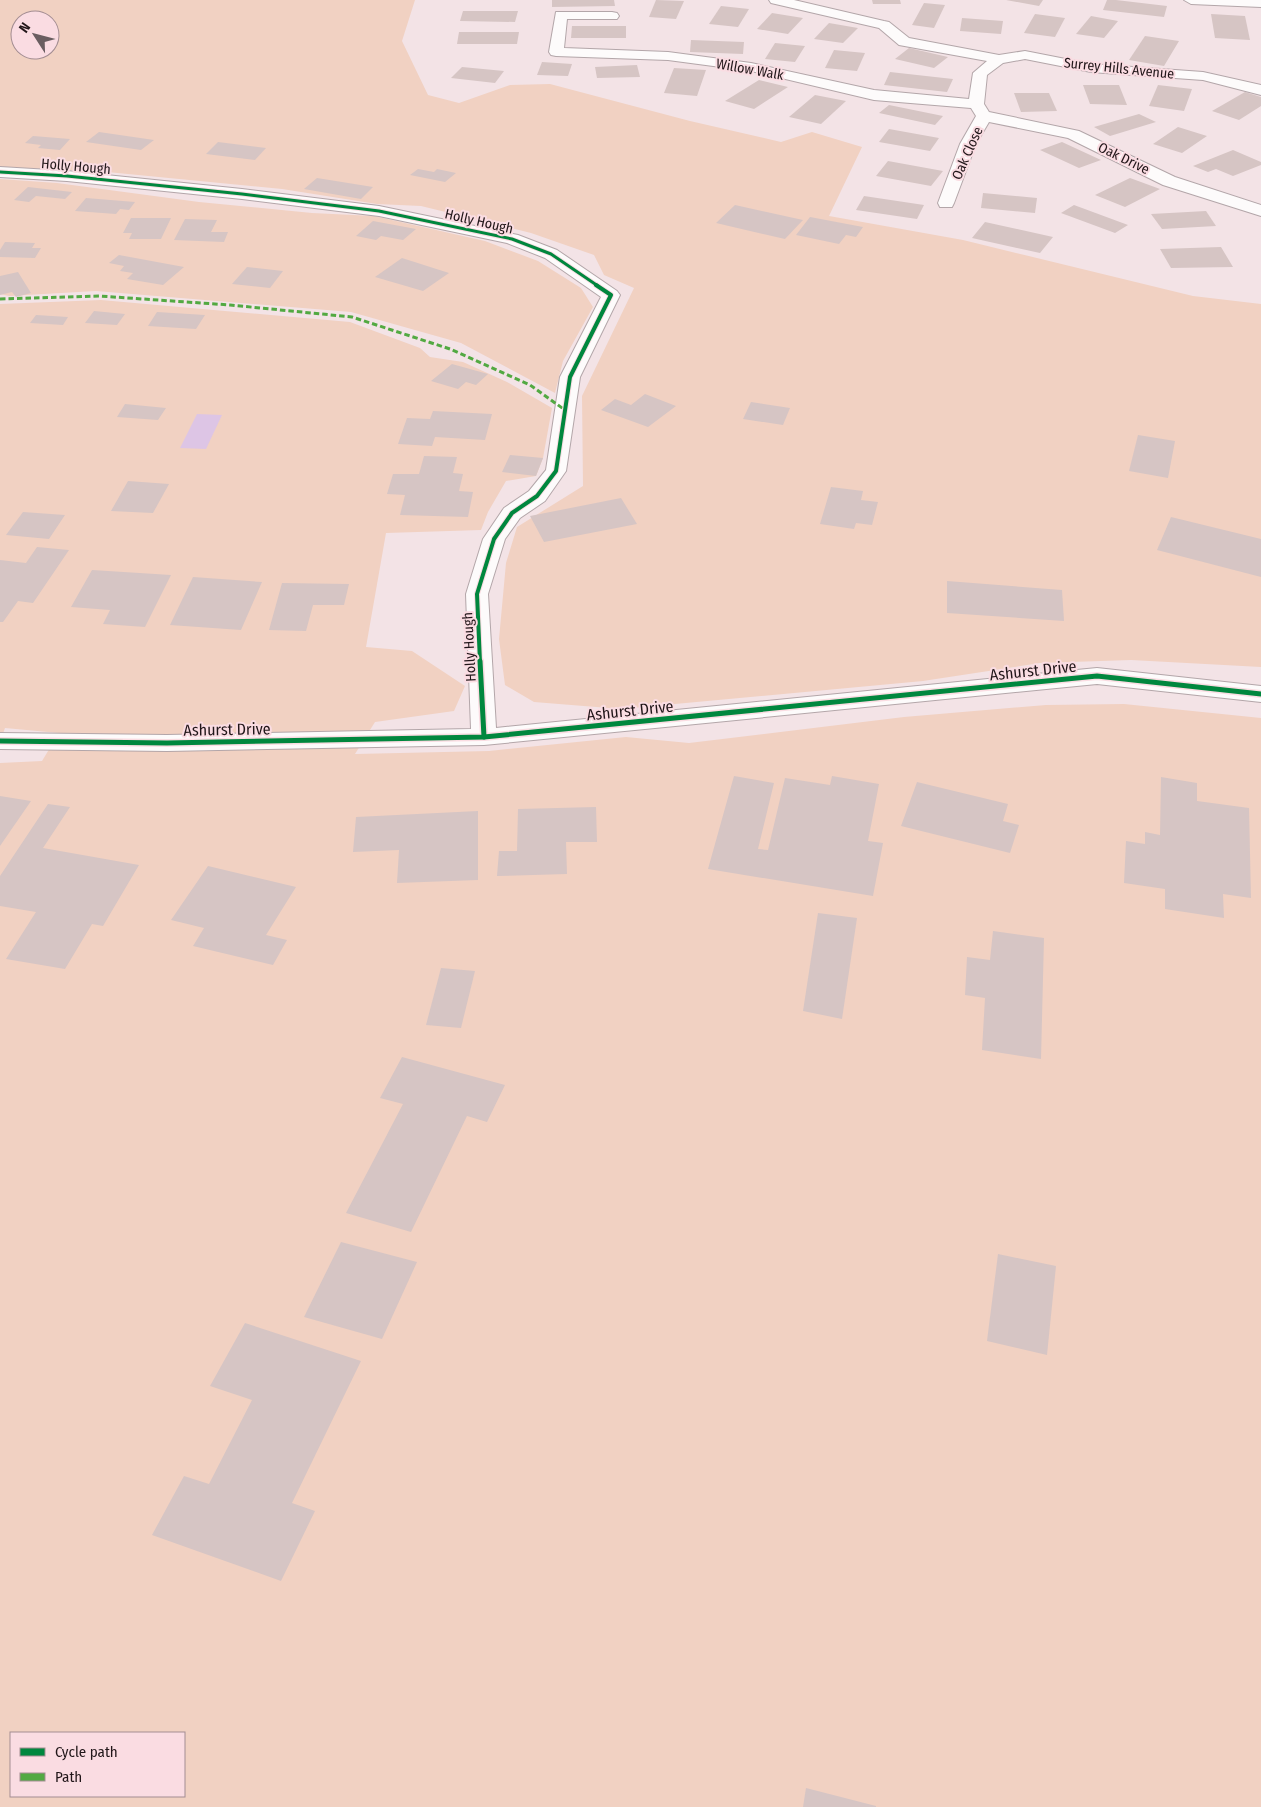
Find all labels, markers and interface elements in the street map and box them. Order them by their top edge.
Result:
north arrow [10,10,60,60]
text: N [16,19,34,36]
street label: Surrey Hills Avenue [1063,54,1175,83]
street label: Willow Walk [715,55,785,84]
street label: Oak Close [948,124,987,182]
street label: Oak Drive [1095,139,1152,178]
street label: Holly Hough [40,155,111,178]
street label: Holly Hough [443,205,515,238]
street label: Holly Hough [459,612,480,682]
street label: Ashurst Drive [989,656,1077,684]
street label: Ashurst Drive [586,696,674,724]
street label: Ashurst Drive [183,719,271,740]
legend [10,1732,185,1797]
text: Cycle path [55,1743,118,1761]
text: Path [55,1768,82,1786]

